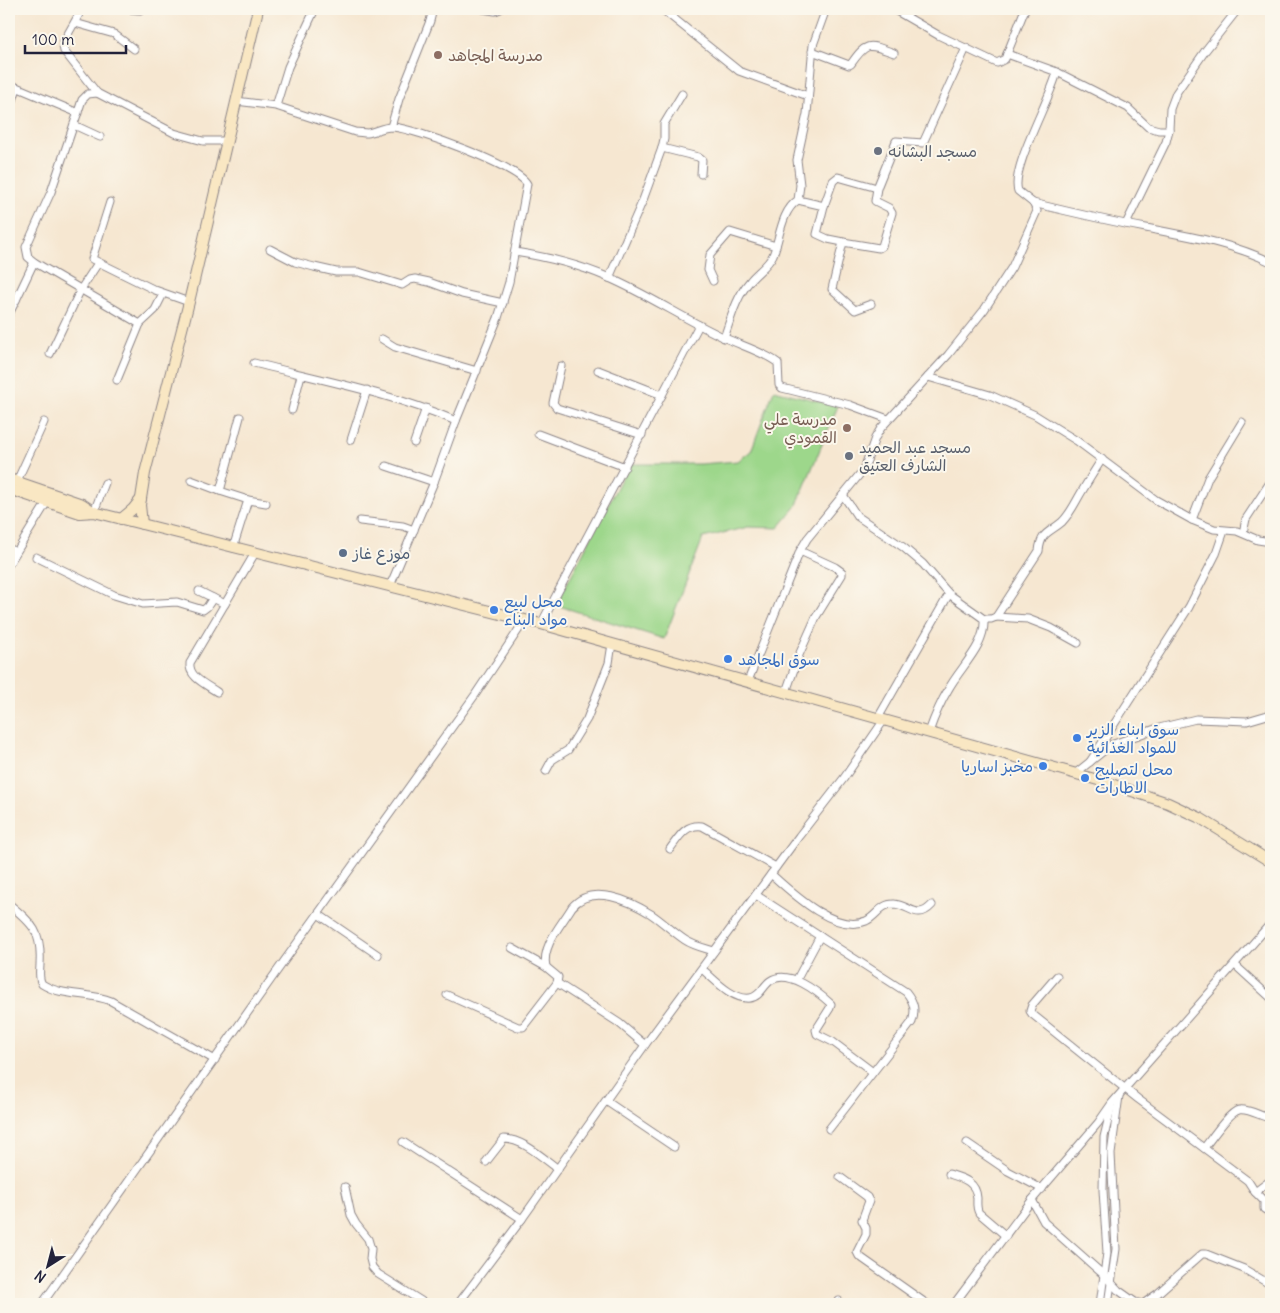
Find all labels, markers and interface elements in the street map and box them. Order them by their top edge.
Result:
scale bar [25,22,126,54]
text: 100 m [32,30,74,49]
place label: مدرسة المجاهد [448,45,543,65]
marker: مدرسة المجاهد [432,49,444,61]
place label: مسجد البشانه [888,141,977,161]
marker: مسجد البشانه [872,145,884,157]
place label: مدرسة علي القمودي [764,409,837,449]
marker: مدرسة علي القمودي [841,422,853,434]
place label: مسجد عبد الحميد الشارف العتيق [859,437,971,475]
marker: مسجد عبد الحميد الشارف العتيق [843,450,855,462]
place label: موزع غاز [351,543,410,565]
marker: موزع غاز [337,547,349,559]
place label: محل لبيع مواد البناء [504,591,568,630]
marker: محل لبيع مواد البناء [488,604,500,616]
place label: سوق المجاهد [738,649,820,670]
marker: سوق المجاهد [722,653,734,665]
place label: سوق ابناء الزير للمواد الغذائية [1085,719,1179,758]
marker: سوق ابناء الزير للمواد الغذائية [1071,732,1083,744]
place label: مخبز اساريا [961,756,1033,776]
place label: محل لتصليح الاطارات [1095,759,1173,797]
marker: مخبز اساريا [1037,760,1049,772]
marker: محل لتصليح الاطارات [1079,772,1091,784]
north arrow [22,1240,72,1290]
text: N [31,1266,50,1287]

